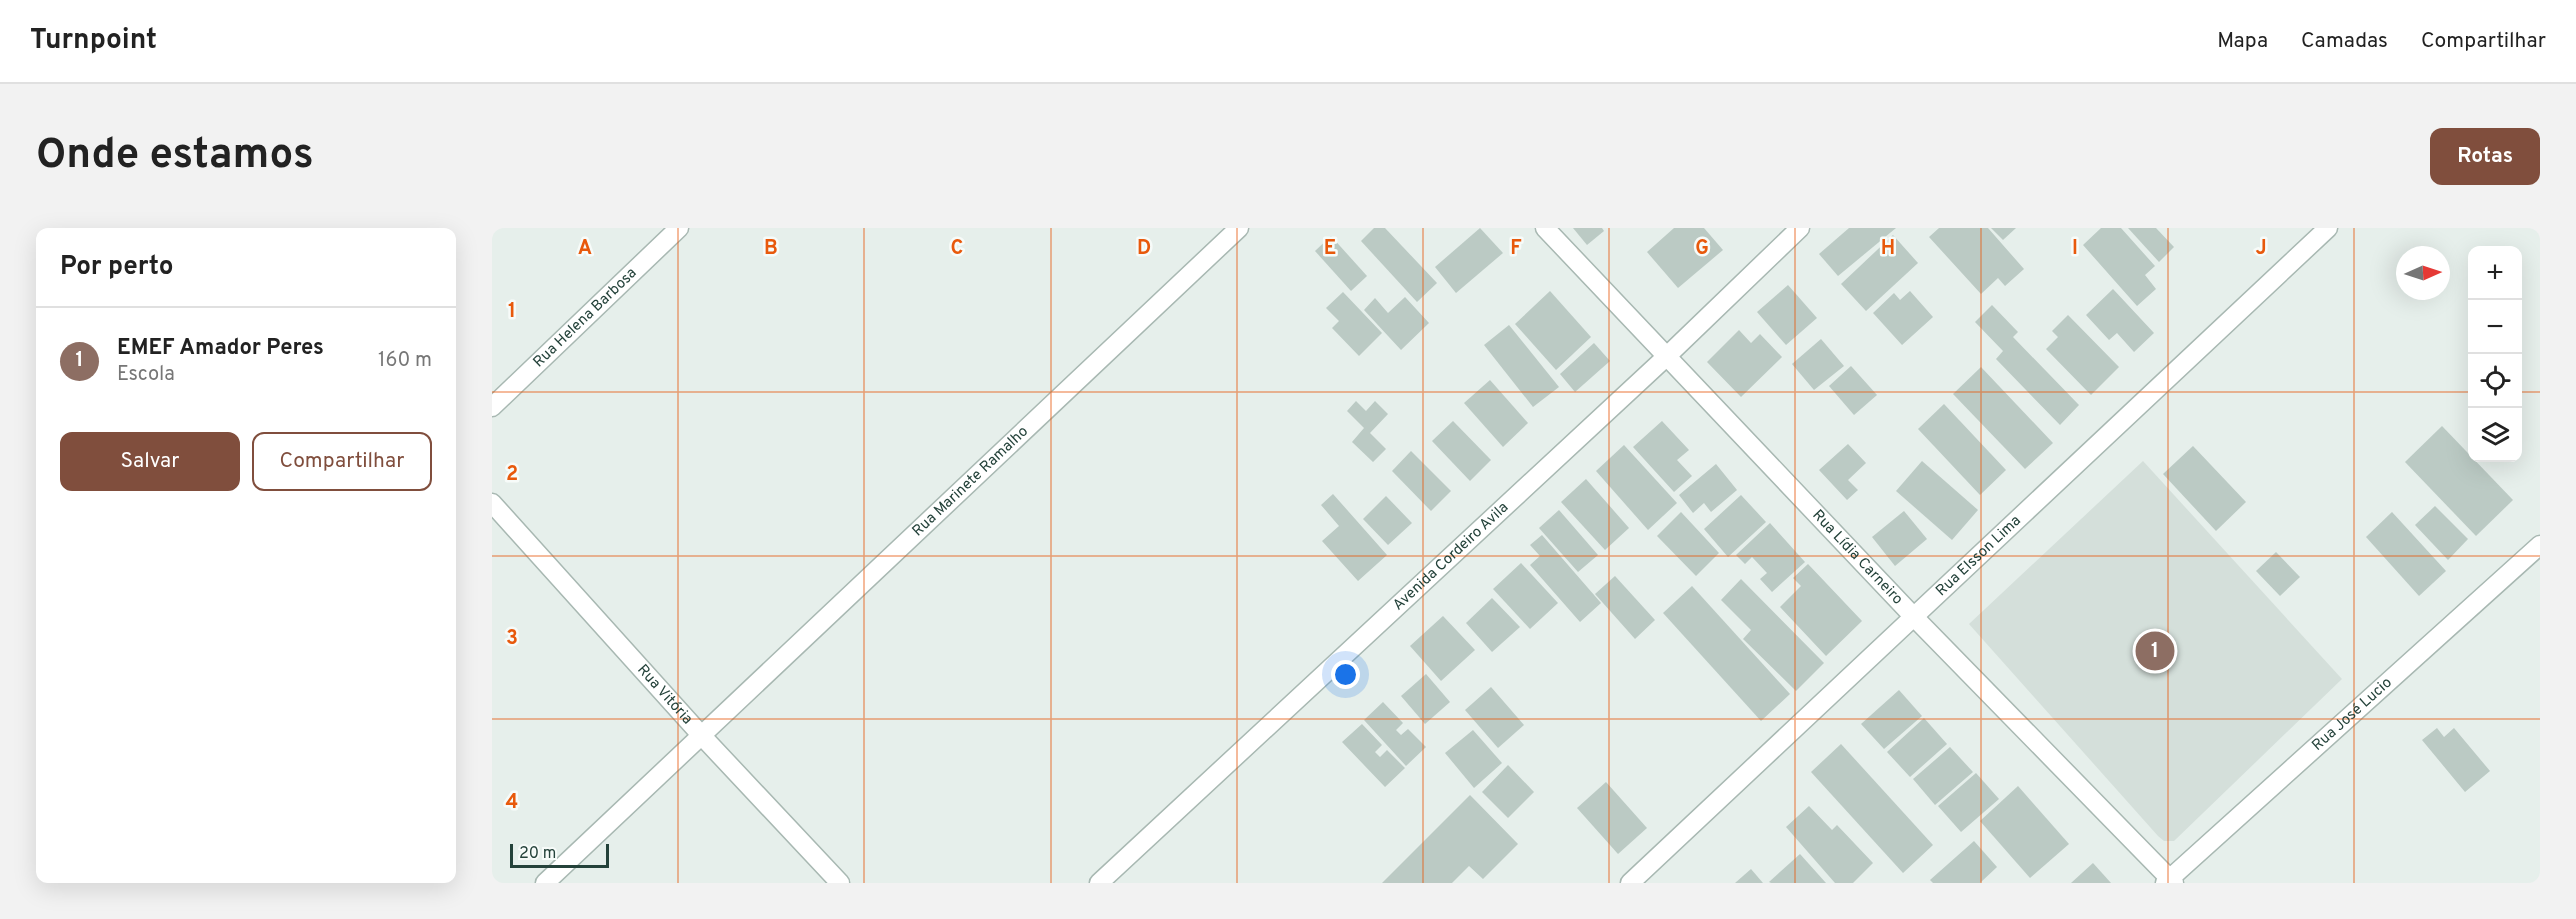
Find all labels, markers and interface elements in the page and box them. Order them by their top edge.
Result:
text: Turnpoint [30,23,157,59]
text: Mapa [2217,28,2268,55]
text: Camadas [2301,28,2388,55]
text: Compartilhar [2421,28,2546,55]
button: Rotas [2430,128,2540,185]
text: Onde estamos [36,130,314,183]
text: A [578,236,592,262]
text: B [764,236,778,262]
text: C [951,236,963,262]
text: D [1137,236,1151,262]
text: E [1324,236,1336,262]
text: F [1510,236,1522,262]
text: G [1695,236,1709,262]
text: H [1881,236,1895,262]
text: I [2072,236,2078,262]
text: J [2255,236,2267,262]
north arrow [2396,246,2450,300]
map controls [2468,246,2522,462]
button: + [2468,246,2522,300]
text: Por perto [60,251,174,284]
street label: Rua Helena Barbosa [529,264,641,372]
text: 1 [508,299,516,325]
button: − [2468,300,2522,354]
text: EMEF Amador Peres [117,335,324,362]
text: 1 [76,348,84,374]
text: 160 m [378,348,432,374]
button: locate [2468,354,2522,408]
text: Escola [117,362,175,388]
button: layers [2468,408,2522,462]
street label: Rua Marinete Ramalho [909,422,1032,541]
button: Salvar [60,432,240,491]
button: Compartilhar [252,432,432,491]
text: 2 [506,462,518,488]
street label: Avenida Cordeiro Avila [1389,498,1513,615]
street label: Rua Lídia Carneiro [1808,506,1907,609]
street label: Rua Elsson Lima [1932,511,2025,600]
text: 3 [506,626,518,652]
pin: 1 [2136,628,2174,674]
your location [1331,660,1360,689]
street label: Rua Vitória [633,661,697,729]
street label: Rua José Lucio [2308,673,2396,755]
text: 4 [506,790,518,816]
scale bar [510,841,609,868]
text: 20 m [519,844,556,864]

